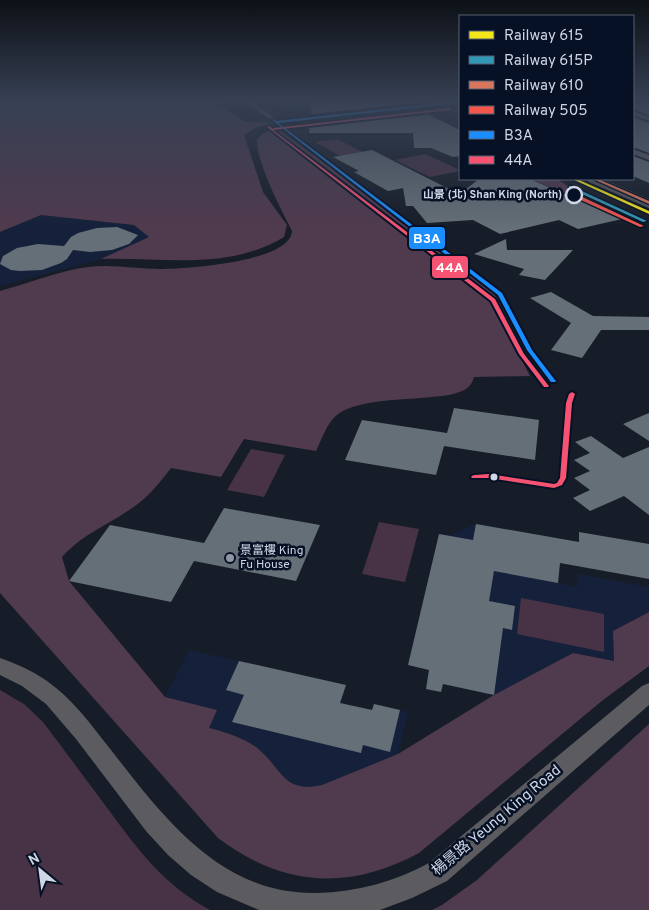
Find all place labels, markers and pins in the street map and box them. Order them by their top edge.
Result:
marker: 山景 (北) Shan King (North) [565,186,583,204]
place label: 山景 (北) Shan King (North) [423,188,562,202]
unlabelled marker [489,472,499,482]
place label: 景富樓 King Fu House [240,543,303,573]
marker: 景富樓 King Fu House [224,552,236,564]

